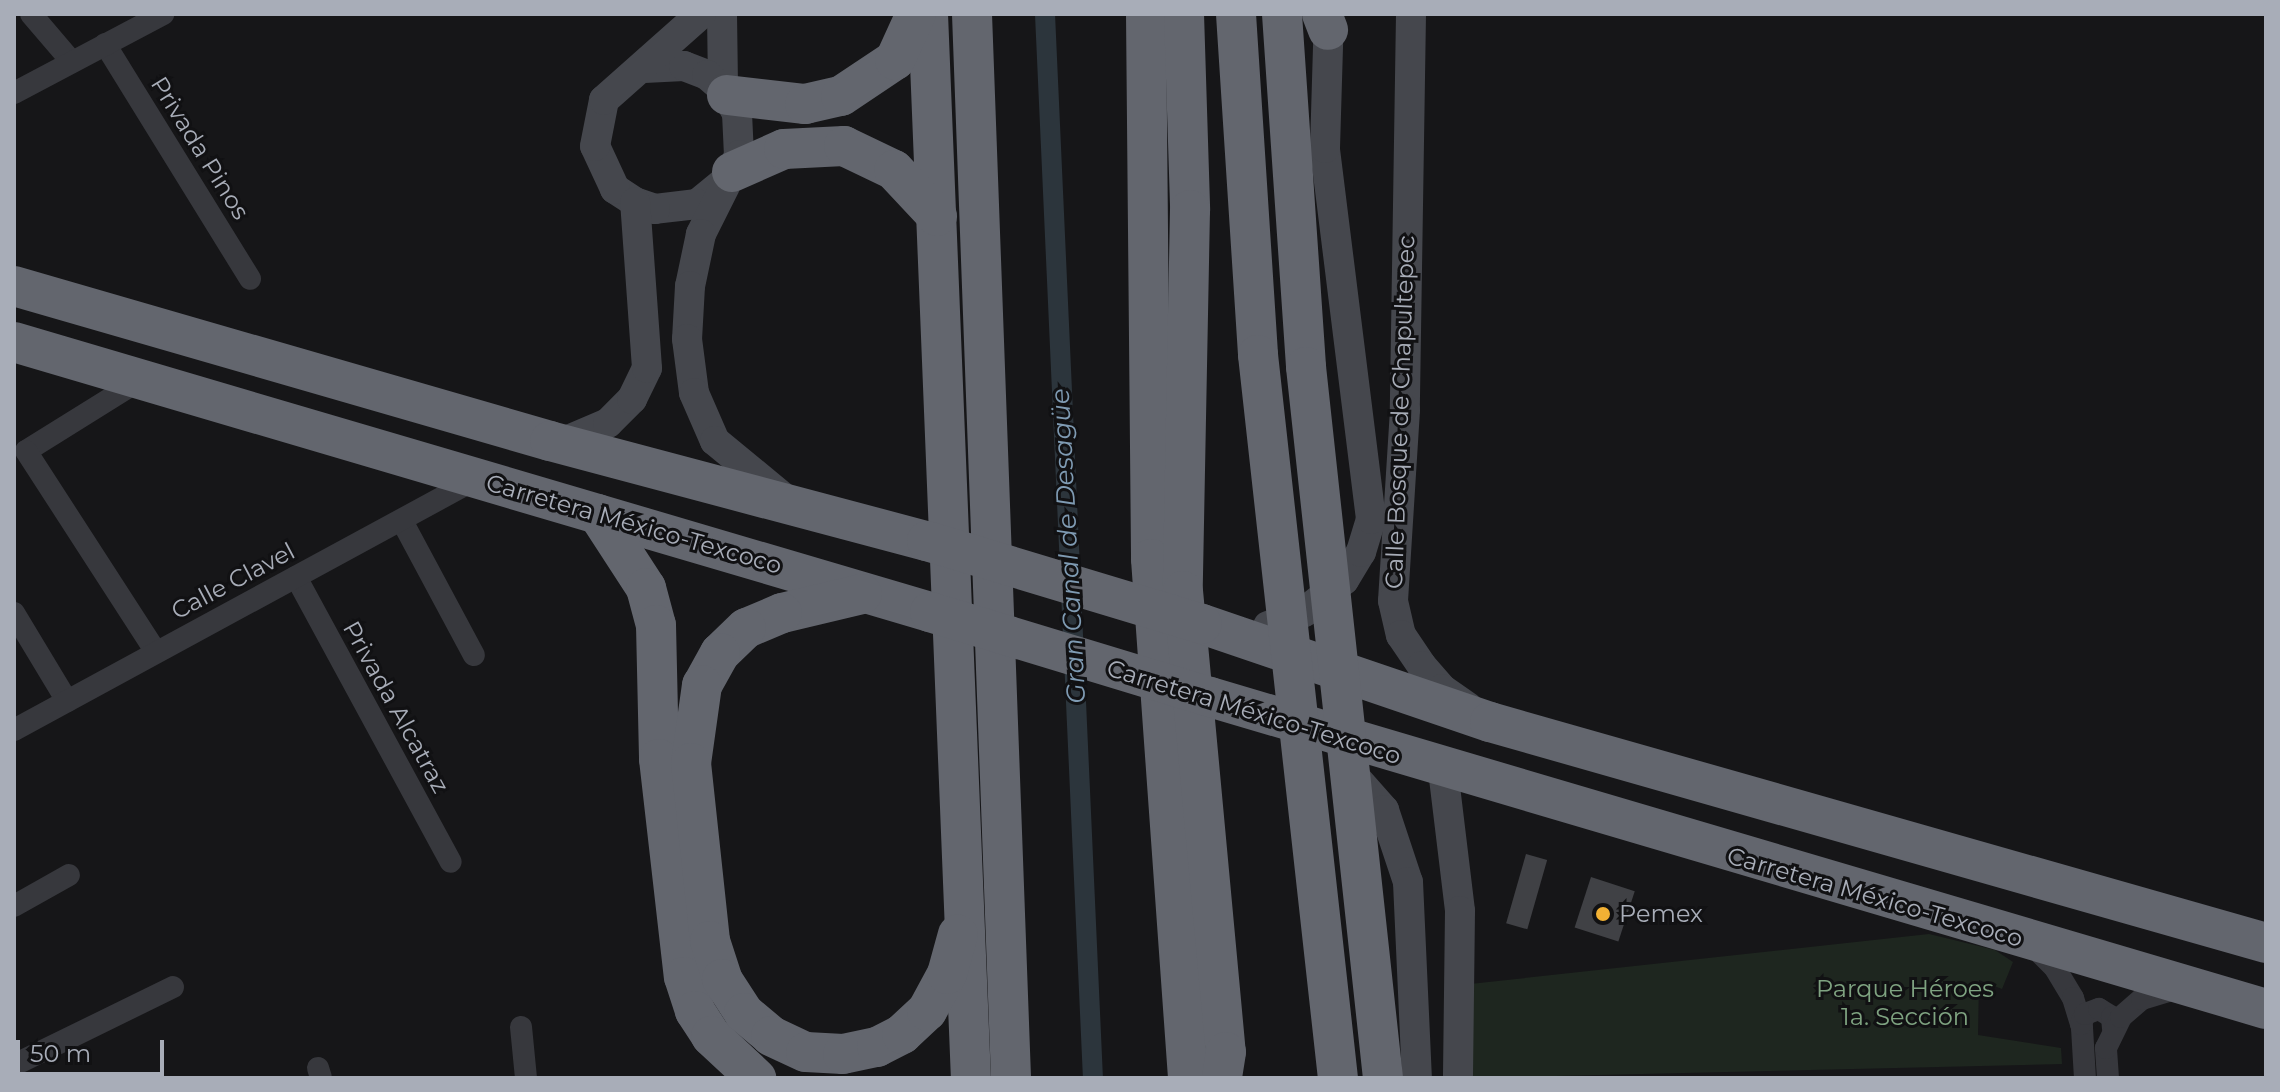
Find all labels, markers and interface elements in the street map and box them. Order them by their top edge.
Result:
street label: Privada Pinos [145,71,255,225]
street label: Calle Bosque de Chapultepec [1379,235,1421,589]
water label: Gran Canal de Desagüe [1045,388,1093,704]
street label: Carretera México-Texcoco [483,468,785,580]
street label: Calle Clavel [166,536,300,626]
street label: Privada Alcatraz [337,616,455,798]
street label: Carretera México-Texcoco [1103,653,1405,771]
street label: Carretera México-Texcoco [1724,841,2026,953]
place label: Pemex [1619,900,1703,928]
marker: Pemex [1594,905,1612,923]
park label: Parque Héroes 1a. Sección [1816,975,1994,1031]
scale bar [20,1024,168,1074]
text: 50 m [30,1039,91,1068]

